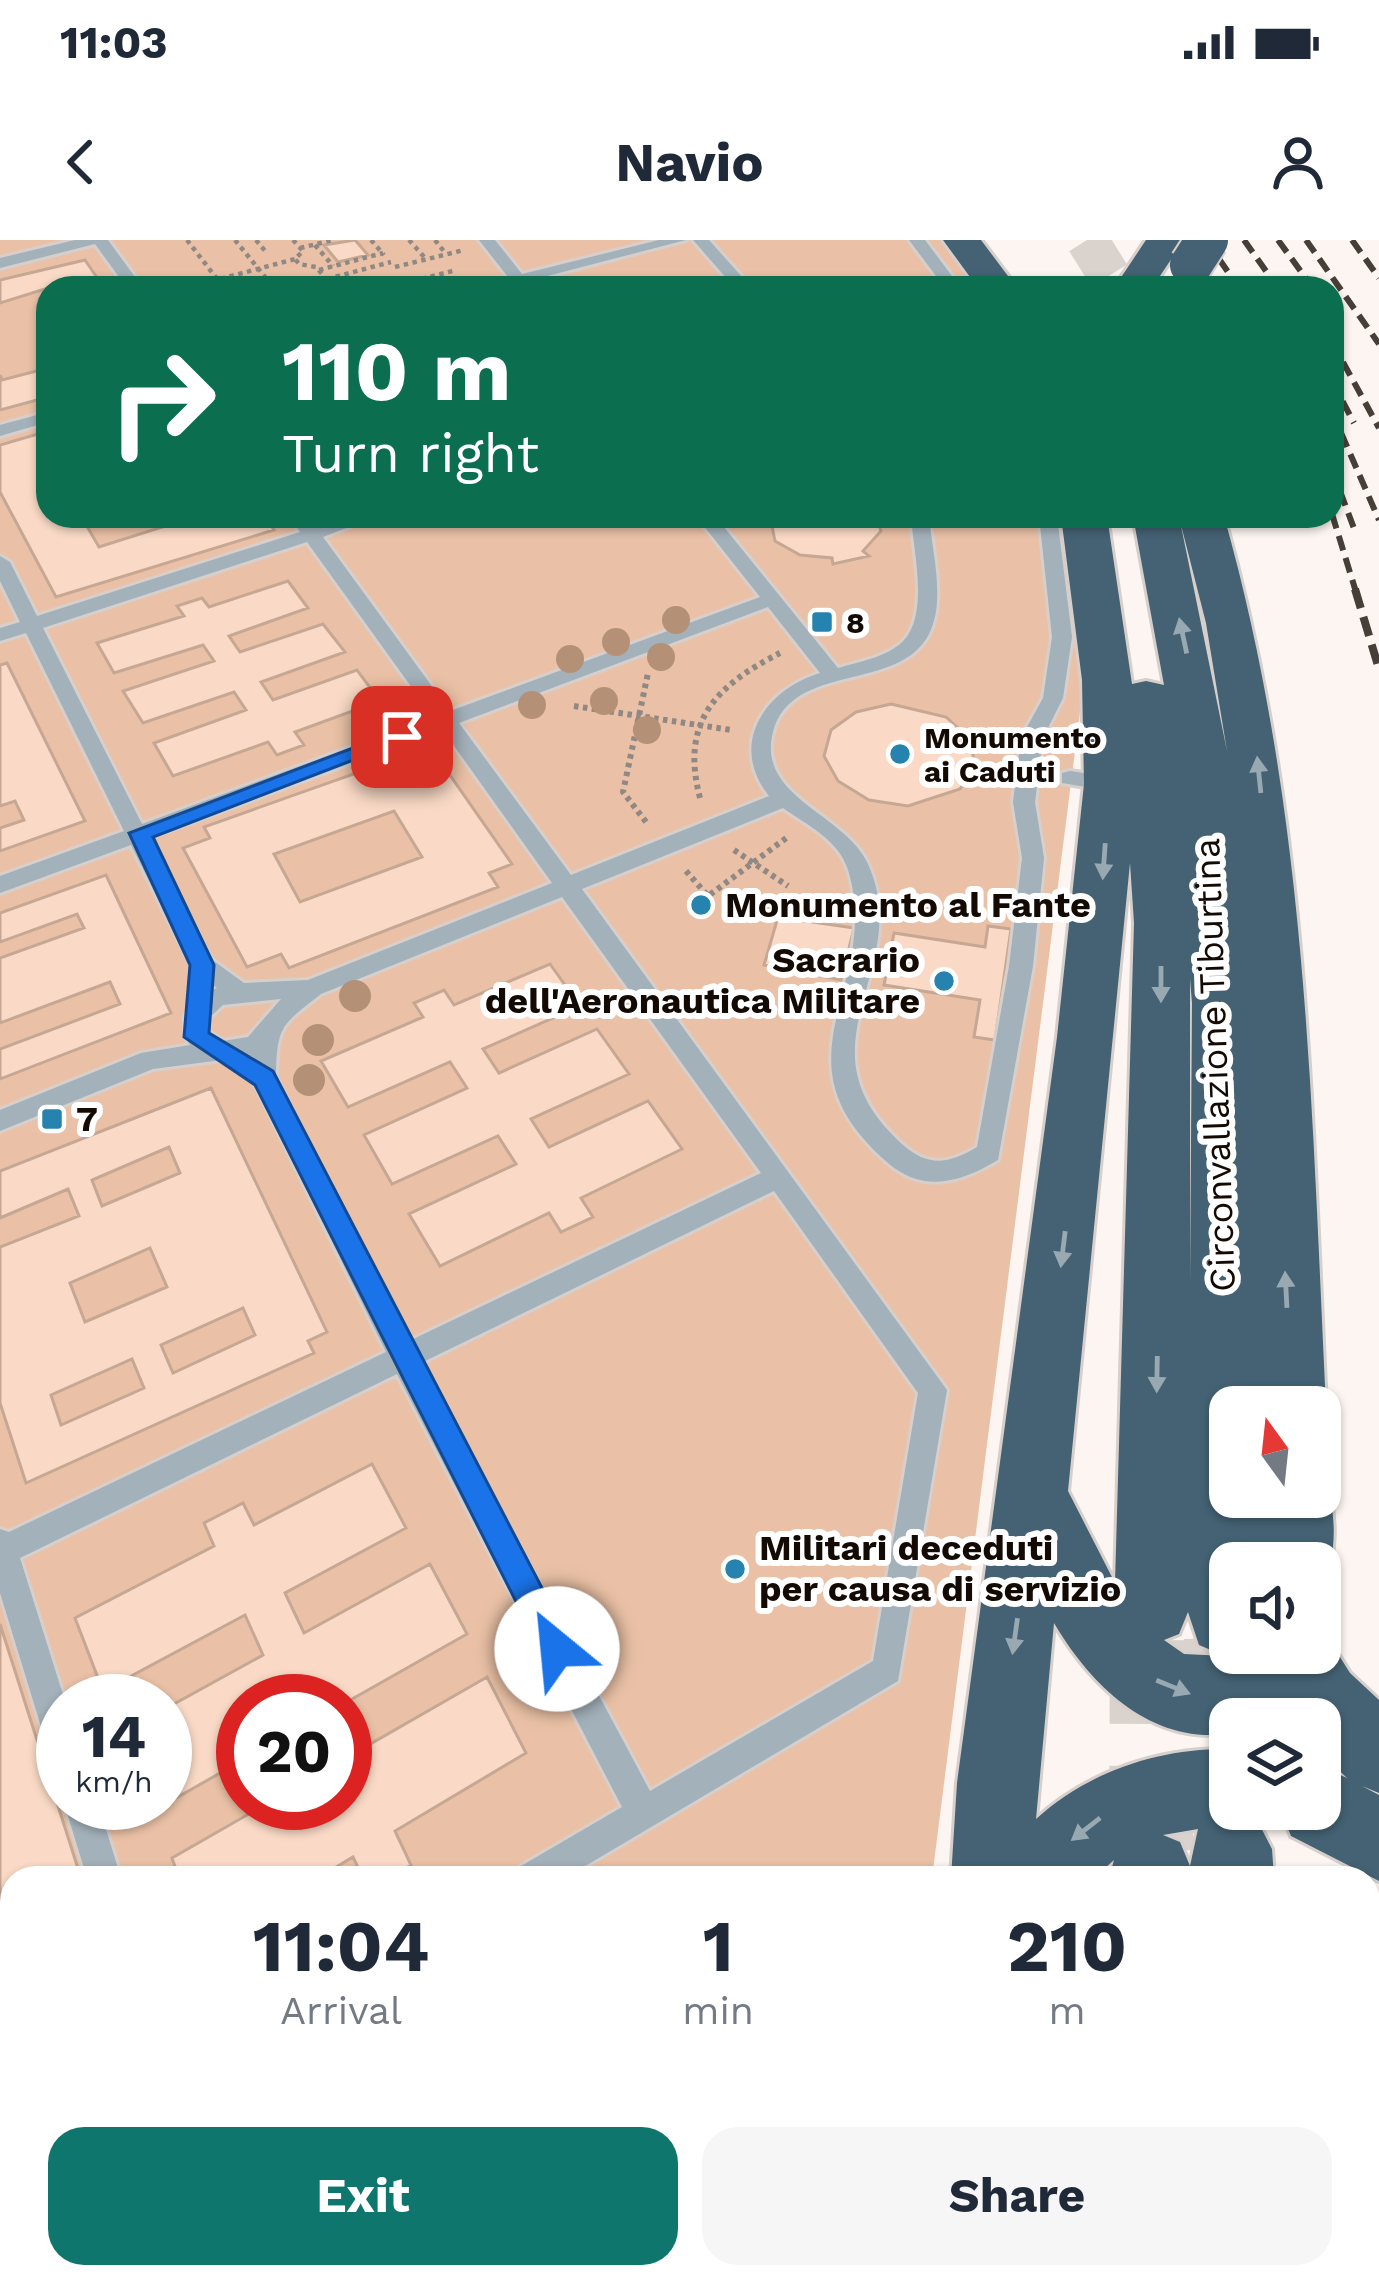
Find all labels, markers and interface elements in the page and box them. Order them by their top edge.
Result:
text: 11:03 [60,16,168,69]
icon: back [48,129,114,195]
icon: person [1265,129,1331,195]
text: Navio [615,131,764,194]
text: 110 m [282,322,512,420]
icon: right [84,324,240,480]
text: Turn right [282,422,539,485]
place label: 8 [846,605,865,640]
marker: 8 [809,609,835,635]
one-way arrow [1172,617,1191,655]
pin [351,686,453,788]
icon: arrive [369,704,435,770]
place label: Monumento ai Caduti [924,720,1102,789]
marker: Monumento ai Caduti [887,741,913,767]
one-way arrow [1249,756,1268,793]
street label: Circonvallazione Tiburtina [1186,837,1244,1293]
one-way arrow [1094,843,1113,880]
place label: Monumento al Fante [725,884,1091,926]
marker: Monumento al Fante [688,892,714,918]
place label: Sacrario dell'Aeronautica Militare [485,939,920,1022]
one-way arrow [1152,966,1171,1004]
marker: Sacrario dell'Aeronautica Militare [931,968,957,994]
place label: 7 [76,1098,98,1140]
marker: 7 [39,1106,65,1132]
one-way arrow [1053,1231,1072,1268]
one-way arrow [1276,1270,1295,1308]
one-way arrow [1147,1356,1166,1394]
north arrow [1209,1386,1341,1518]
map controls [1209,1386,1341,1830]
place label: Militari deceduti per causa di servizio [759,1527,1121,1610]
button: sound [1209,1542,1341,1674]
marker: Militari deceduti per causa di servizio [722,1556,748,1582]
position arrow [494,1586,620,1712]
one-way arrow [1005,1618,1024,1655]
speed limit sign: 20 [216,1674,372,1830]
one-way arrow [1155,1678,1191,1697]
button: layers [1209,1698,1341,1830]
text: 14 [82,1701,146,1772]
text: km/h [75,1764,153,1799]
one-way arrow [1070,1816,1101,1841]
text: 11:04 [253,1904,430,1988]
text: 1 [703,1904,734,1988]
text: 210 [1007,1904,1127,1988]
text: Arrival [280,1988,402,2033]
text: min [682,1988,754,2033]
text: m [1048,1988,1086,2033]
button: Exit [48,2127,678,2265]
button: Share [702,2127,1332,2265]

